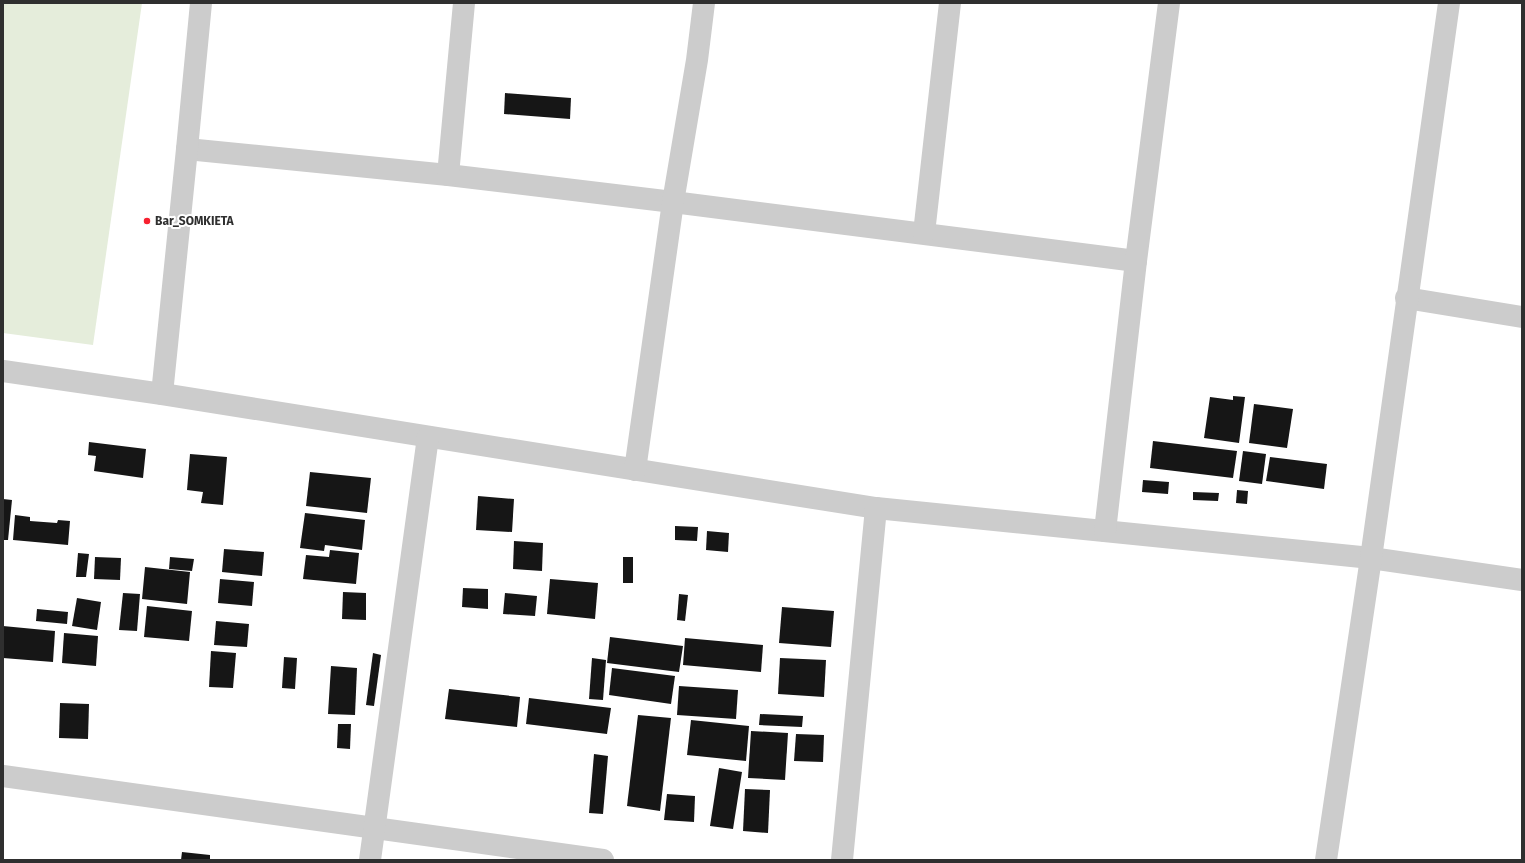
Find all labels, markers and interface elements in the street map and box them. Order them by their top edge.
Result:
place label: Bar_SOMKIETA [155,214,235,228]
marker: Bar_SOMKIETA [142,216,152,226]

